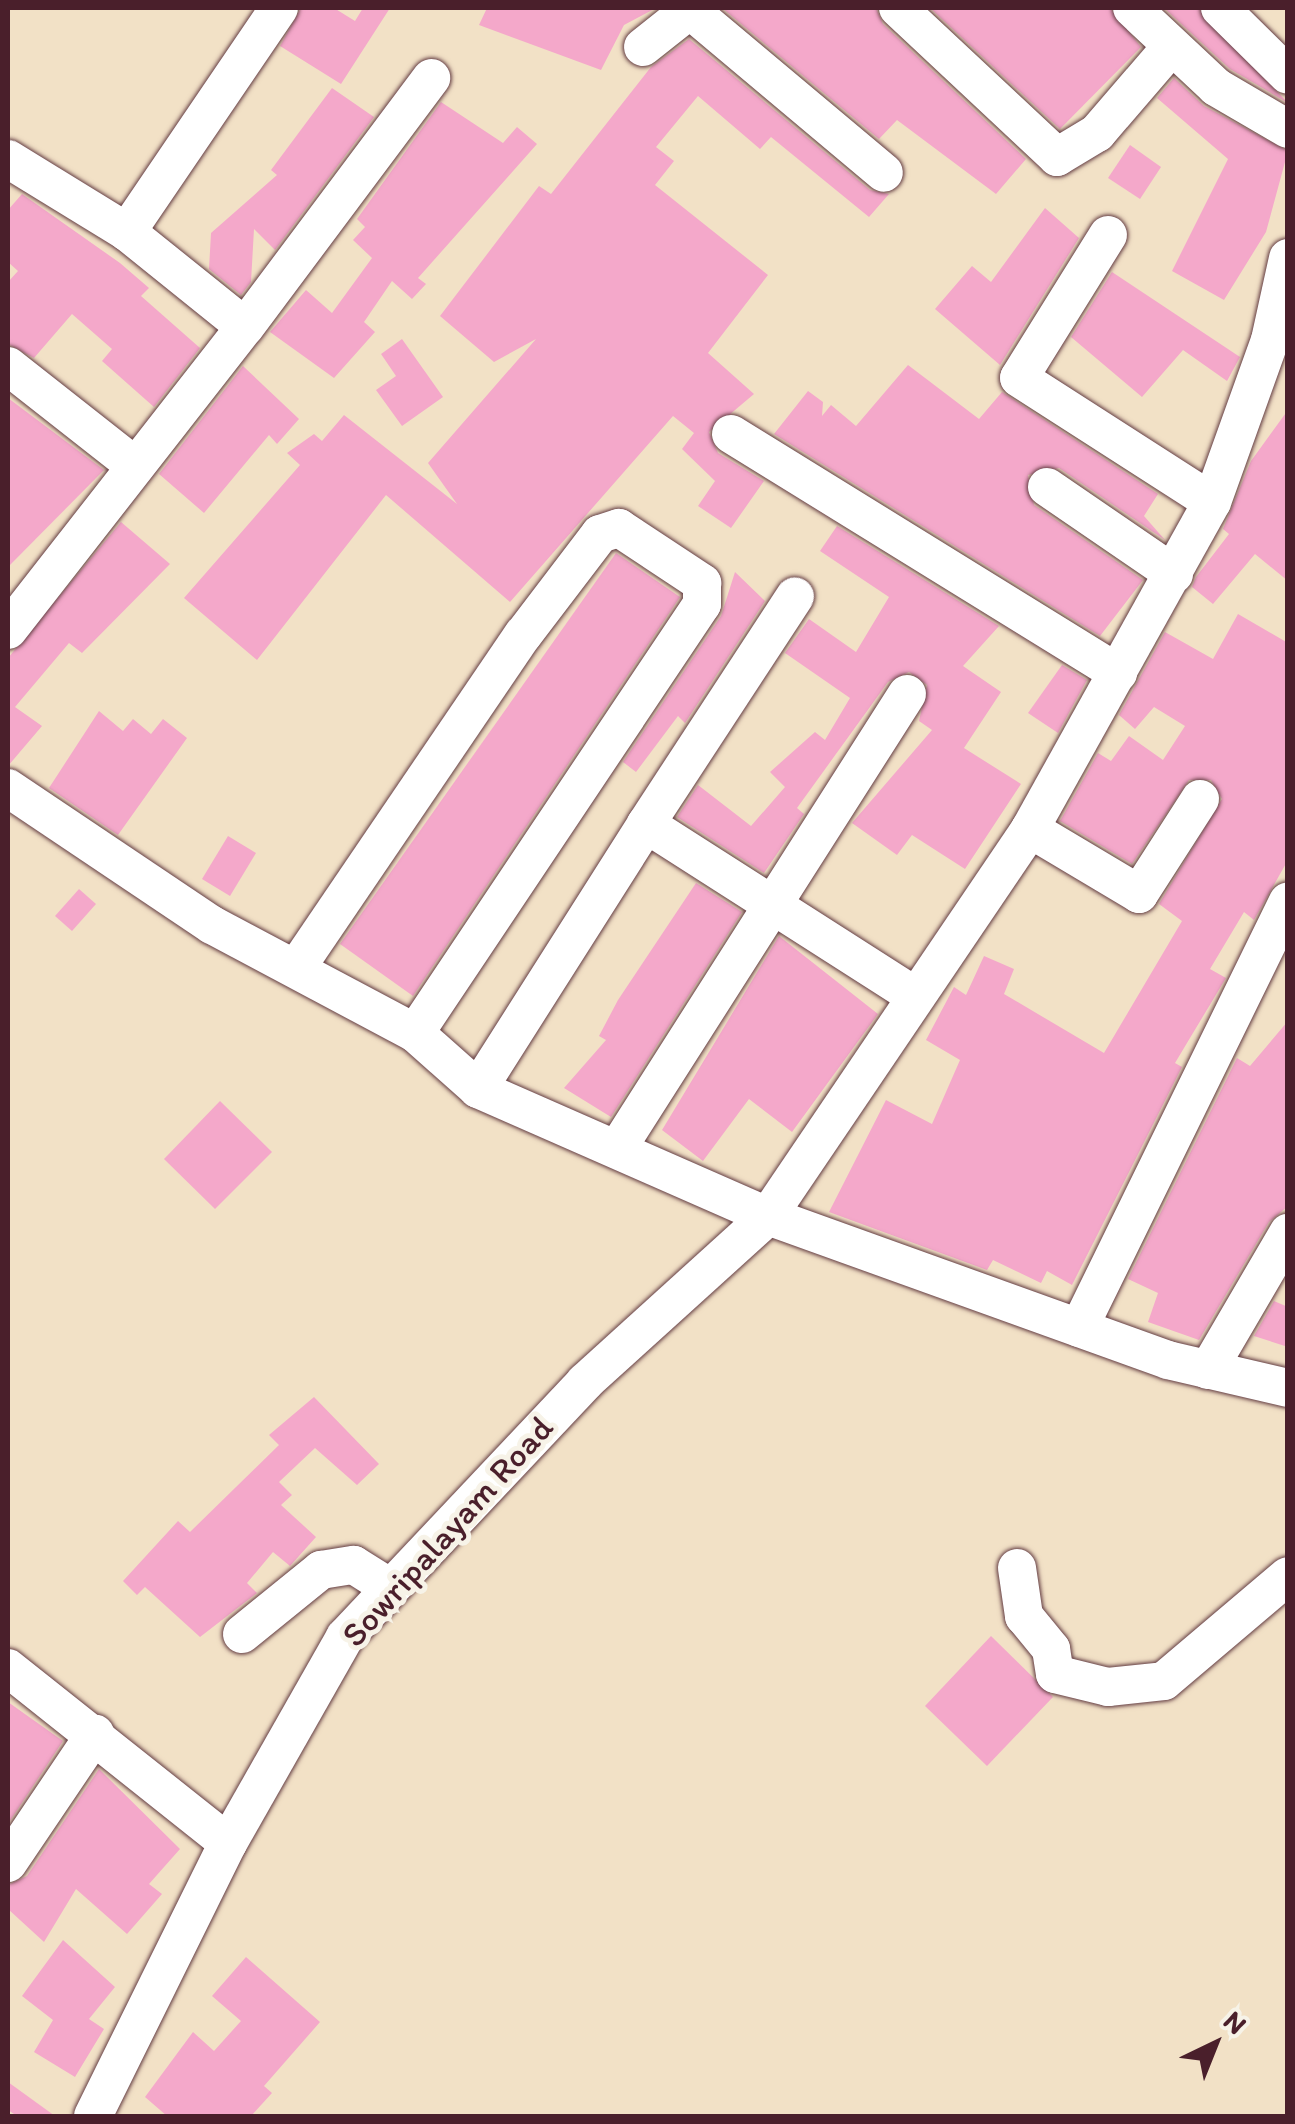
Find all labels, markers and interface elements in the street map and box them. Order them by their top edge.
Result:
street label: Sowripalayam Road [333,1407,561,1655]
north arrow [1165,1994,1265,2094]
text: N [1217,2003,1254,2041]

